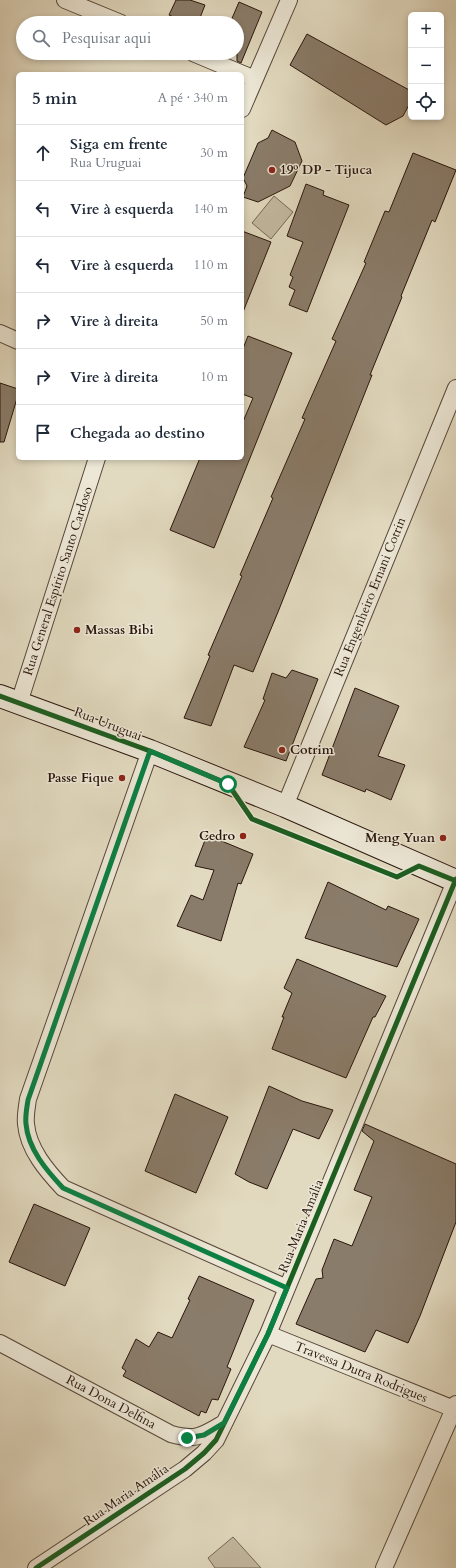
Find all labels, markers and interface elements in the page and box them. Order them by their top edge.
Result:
map controls [408,12,444,120]
button: + [408,12,444,48]
search box [16,16,244,60]
icon: search [30,27,52,49]
text: Pesquisar aqui [62,28,151,48]
button: − [408,48,444,84]
button: locate [408,84,444,120]
text: 5 min [32,87,77,110]
text: A pé · 340 m [158,89,228,107]
text: Siga em frente [70,134,168,154]
icon: ahead [32,142,54,164]
text: 30 m [200,144,228,162]
text: Rua Uruguai [70,154,141,172]
place label: 19º DP - Tijuca [280,161,373,179]
marker: 19º DP - Tijuca [267,165,277,175]
icon: left [32,198,54,220]
text: Vire à esquerda [70,199,174,219]
text: 140 m [194,200,228,218]
icon: left [32,254,54,276]
text: Vire à esquerda [70,255,174,275]
text: 110 m [194,256,228,274]
icon: right [32,310,54,332]
text: Vire à direita [70,311,158,331]
text: 50 m [200,312,228,330]
icon: right [32,366,54,388]
text: Vire à direita [70,367,158,387]
text: 10 m [200,368,228,386]
icon: arrive [32,422,54,444]
text: Chegada ao destino [70,423,205,443]
street label: Rua General Espírito Santo Cardoso [19,484,97,678]
street label: Rua Engenheiro Ernani Cotrin [330,514,410,679]
place label: Massas Bibi [85,621,154,639]
marker: Massas Bibi [72,625,82,635]
street label: Rua Uruguai [71,703,145,745]
place label: Cotrim [290,741,334,759]
marker: Cotrim [277,745,287,755]
place label: Passe Fique [47,769,114,787]
marker: Passe Fique [117,773,127,783]
route start [219,775,237,793]
place label: Cedro [199,827,235,845]
place label: Meng Yuan [365,829,436,847]
marker: Cedro [238,831,248,841]
marker: Meng Yuan [438,833,448,843]
street label: Rua Maria Amália [274,1176,328,1275]
street label: Travessa Dutra Rodrigues [292,1337,430,1407]
street label: Rua Dona Delfina [63,1371,159,1433]
route end [178,1429,196,1447]
street label: Rua Maria Amália [80,1460,172,1530]

